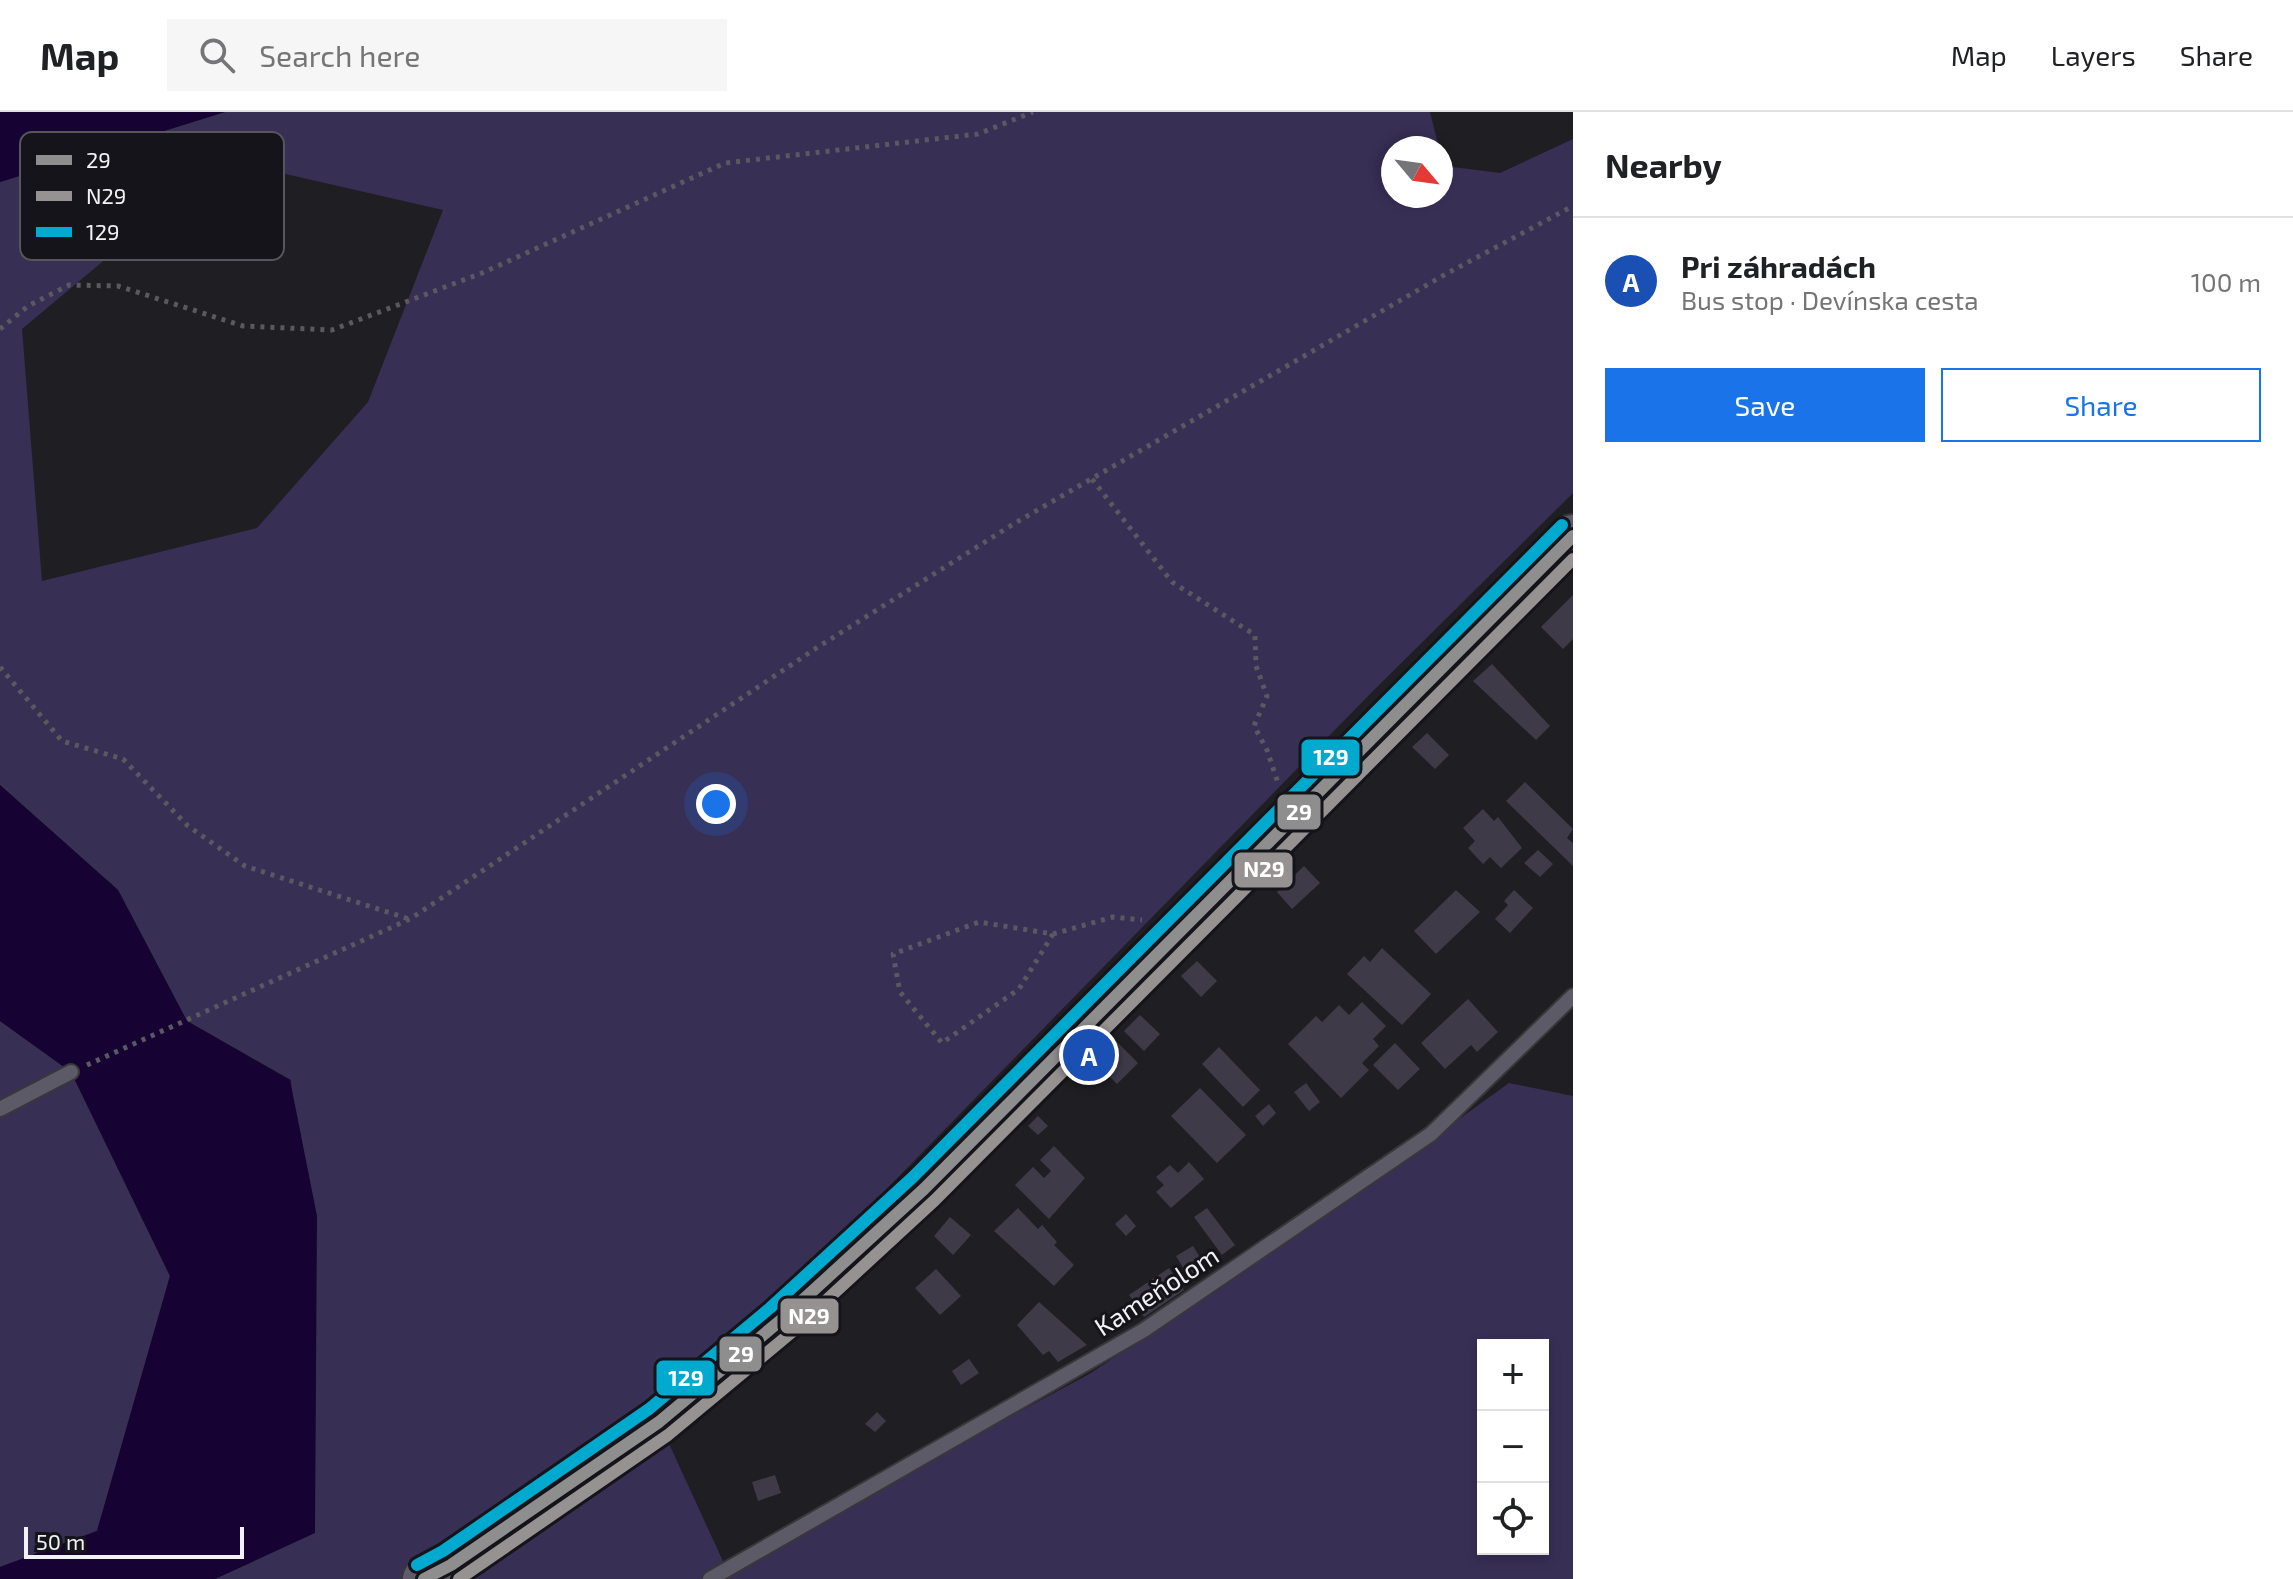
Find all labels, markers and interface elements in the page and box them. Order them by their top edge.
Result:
search box [167,19,727,91]
text: Map [40,32,119,78]
icon: search [195,33,239,77]
text: Search here [259,37,420,73]
text: Map [1951,38,2007,72]
text: Layers [2051,38,2136,72]
text: Share [2180,38,2253,72]
legend [20,132,284,260]
north arrow [1381,136,1453,208]
text: Nearby [1605,144,1722,185]
text: 29 [86,146,111,172]
text: N29 [86,182,126,208]
text: 129 [86,218,120,244]
text: Pri záhradách [1681,248,1876,284]
text: A [1623,266,1639,297]
text: 100 m [2191,266,2261,297]
text: Bus stop · Devínska cesta [1681,284,1979,315]
button: Save [1605,368,1925,442]
button: Share [1941,368,2261,442]
line badge: 129 [1300,738,1361,777]
text: 129 [1313,743,1349,769]
your location [696,784,736,824]
line badge: 29 [1276,793,1322,831]
text: 29 [1286,798,1312,824]
line badge: N29 [1233,851,1294,889]
text: N29 [1243,855,1285,881]
pin: A [1063,1025,1115,1085]
street label: Kameňolom [1088,1238,1224,1342]
line badge: N29 [779,1297,840,1335]
text: N29 [788,1302,830,1328]
line badge: 29 [718,1335,763,1373]
map controls [1477,1339,1549,1555]
button: + [1477,1339,1549,1411]
text: 29 [728,1340,754,1366]
line badge: 129 [655,1359,716,1397]
text: 129 [668,1364,704,1390]
button: − [1477,1411,1549,1483]
button: locate [1477,1483,1549,1555]
scale bar [24,1523,244,1559]
text: 50 m [36,1528,85,1554]

